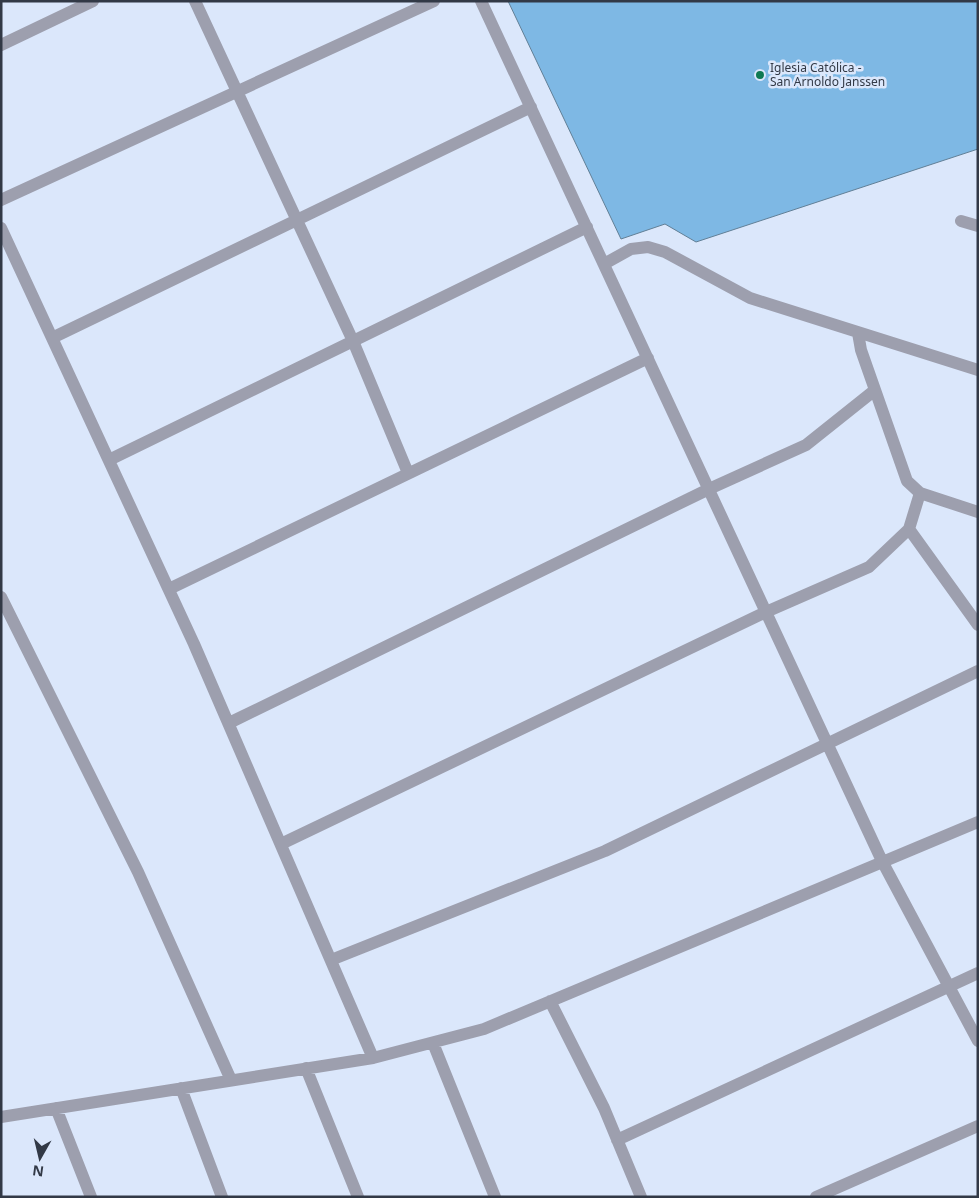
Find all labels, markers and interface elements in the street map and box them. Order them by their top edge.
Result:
place label: Iglesia Católica - San Arnoldo Janssen [770,59,885,90]
marker: Iglesia Católica - San Arnoldo Janssen [754,69,766,81]
north arrow [15,1133,65,1183]
text: N [31,1161,45,1182]

